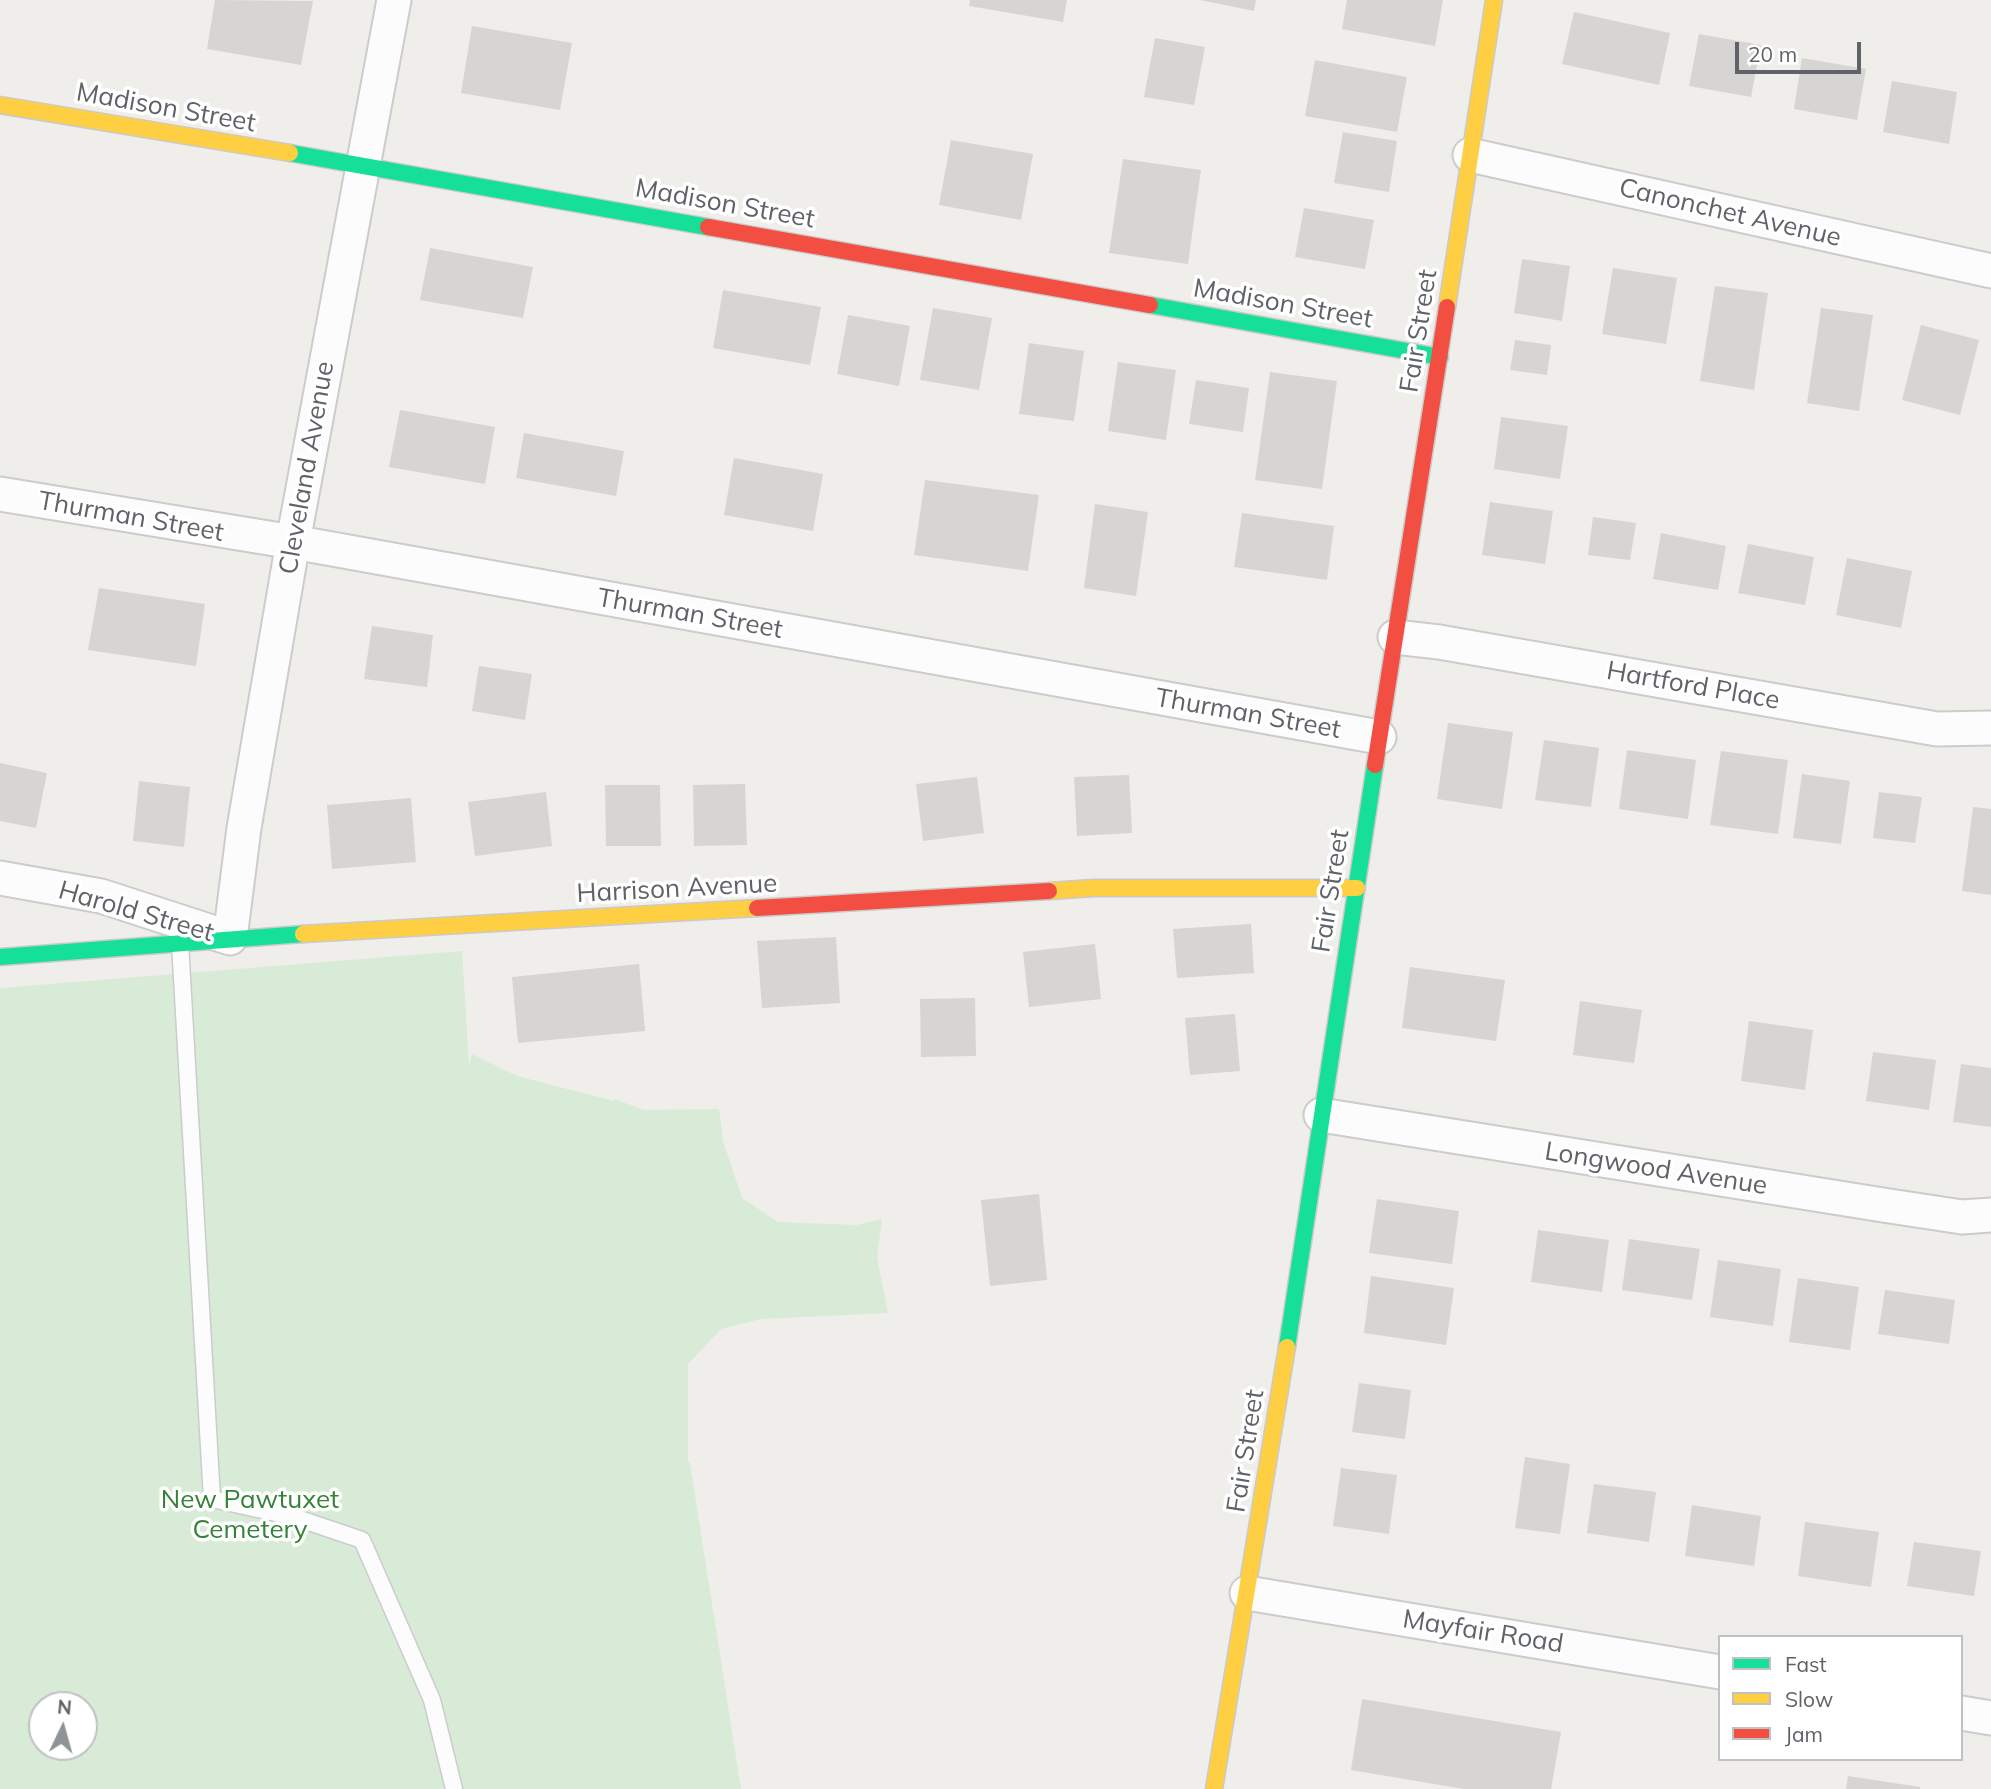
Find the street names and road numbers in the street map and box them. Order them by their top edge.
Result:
street label: Madison Street [74,77,258,139]
street label: Canonchet Avenue [1616,172,1844,254]
street label: Madison Street [633,173,817,235]
street label: Fair Street [1394,267,1444,395]
street label: Madison Street [1191,273,1375,335]
street label: Cleveland Avenue [273,359,341,577]
street label: Thurman Street [36,485,226,549]
street label: Thurman Street [595,582,785,646]
street label: Hartford Place [1604,655,1782,717]
street label: Thurman Street [1153,682,1343,746]
street label: Fair Street [1306,827,1356,955]
street label: Harrison Avenue [576,868,778,910]
street label: Harold Street [55,875,217,949]
street label: Longwood Avenue [1543,1136,1769,1202]
street label: Fair Street [1221,1387,1271,1515]
street label: Mayfair Road [1400,1604,1566,1660]

